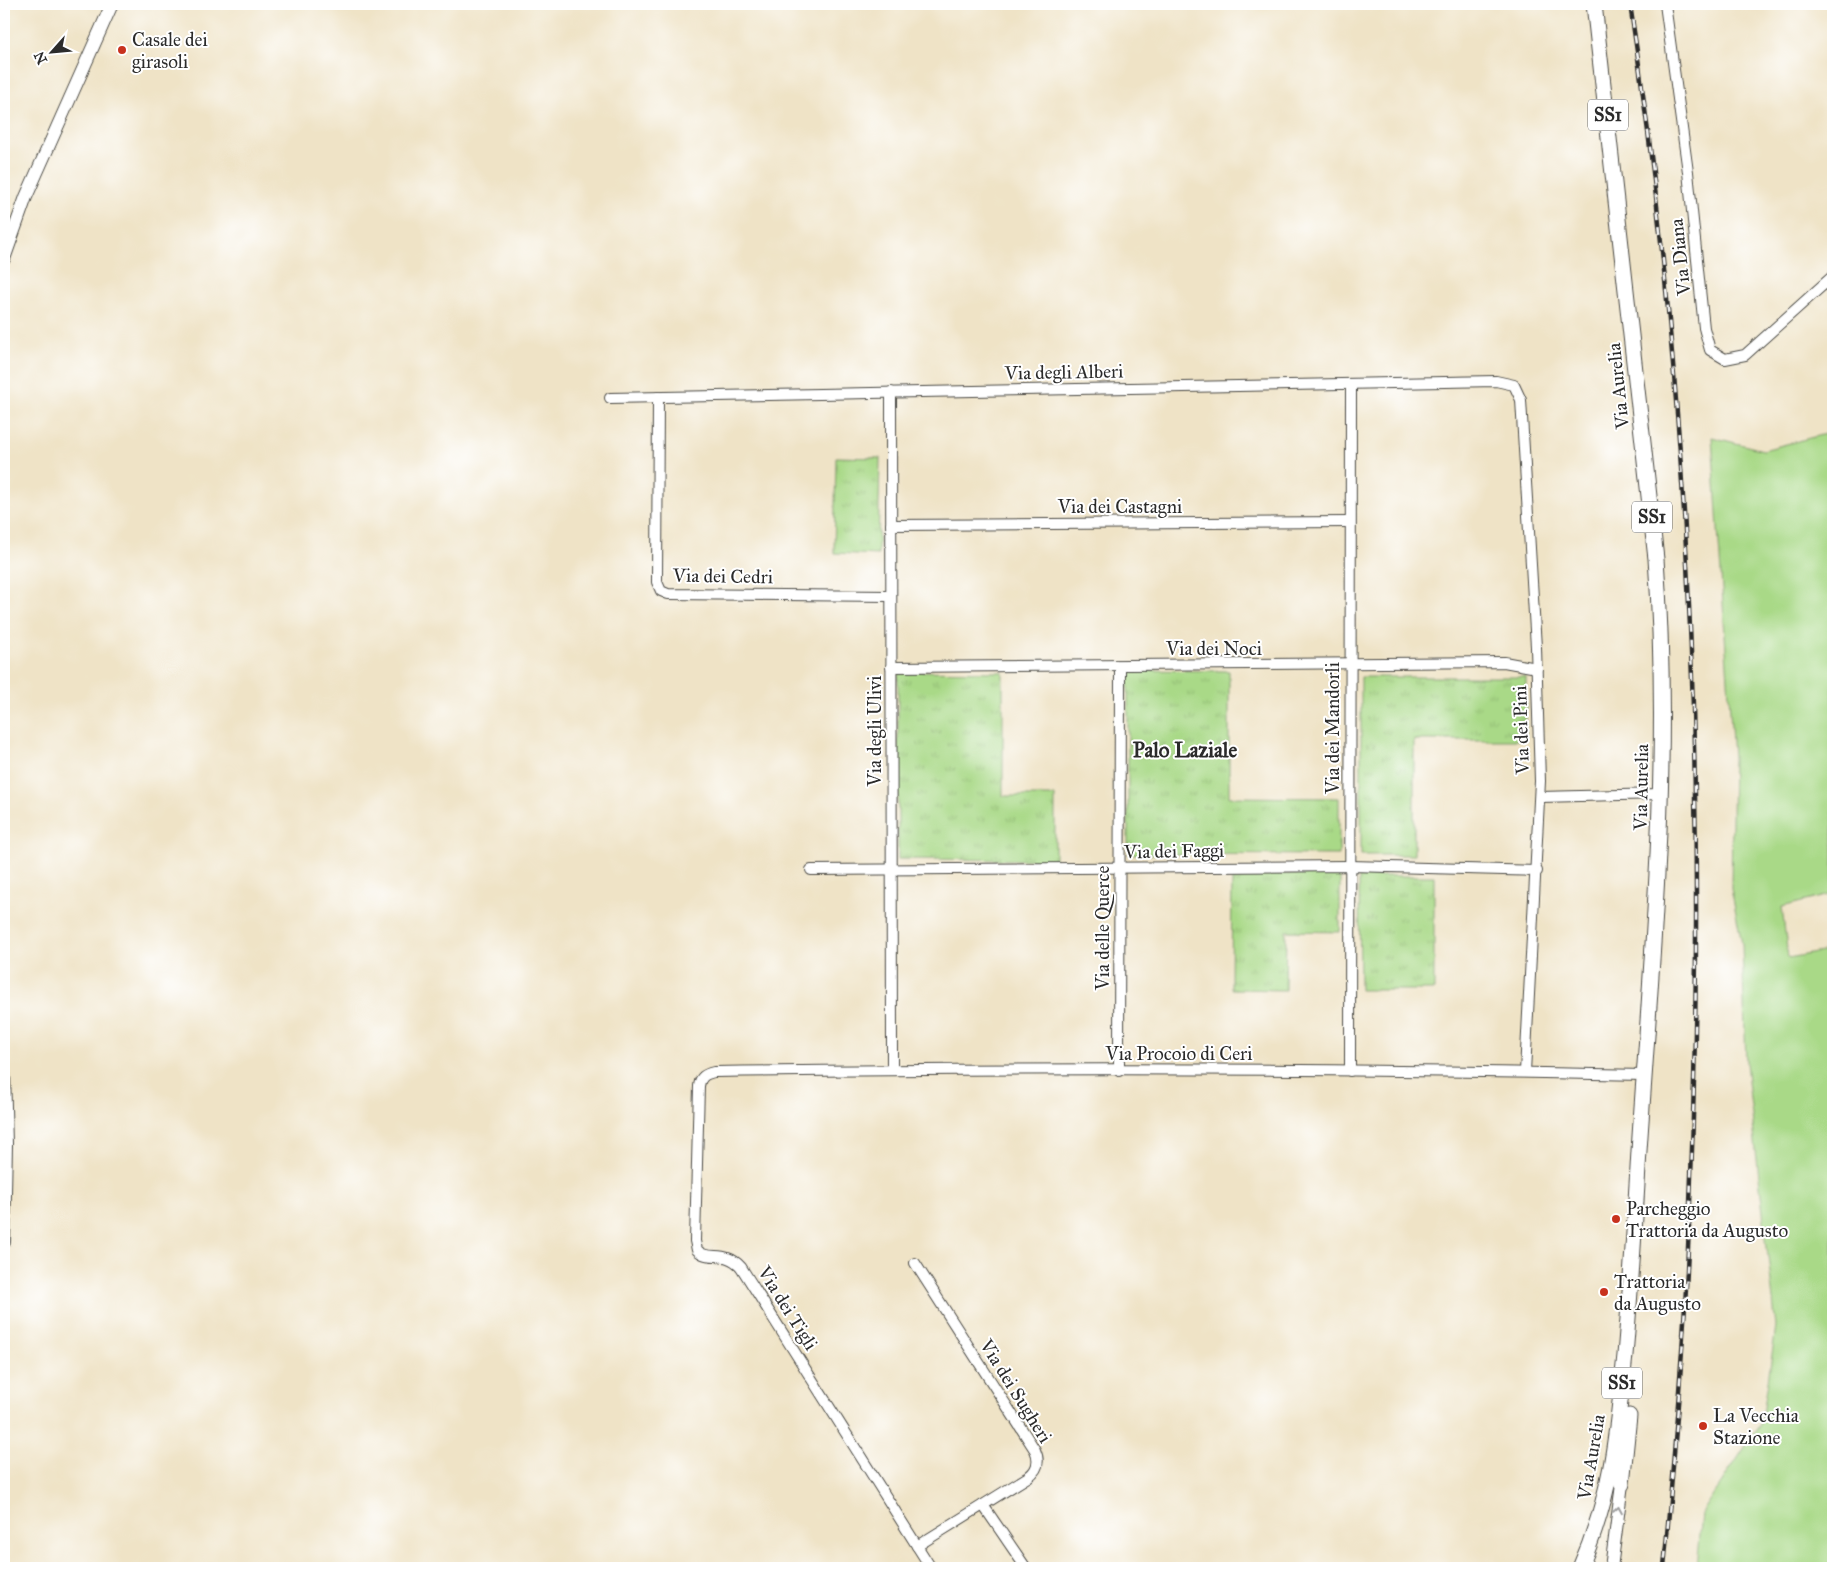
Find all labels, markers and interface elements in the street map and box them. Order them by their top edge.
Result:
north arrow [28,28,78,78]
place label: Casale dei girasoli [132,28,208,74]
marker: Casale dei girasoli [116,44,128,56]
text: N [31,48,51,67]
road number: SS1 [1588,100,1628,130]
street label: Via Diana [1664,217,1696,298]
street label: Via Aurelia [1602,341,1634,431]
street label: Via degli Alberi [1003,359,1124,386]
street label: Via dei Castagni [1057,495,1182,519]
road number: SS1 [1632,502,1672,532]
street label: Via dei Cedri [672,564,773,588]
street label: Via dei Noci [1165,637,1262,660]
street label: Via dei Mandorli [1321,662,1344,795]
street label: Via degli Ulivi [863,676,887,787]
street label: Via dei Pini [1508,685,1534,776]
district label: Palo Laziale [1133,737,1237,763]
street label: Via Aurelia [1629,743,1653,831]
street label: Via dei Faggi [1123,839,1224,864]
street label: Via delle Querce [1091,866,1114,991]
street label: Via Procoio di Ceri [1105,1042,1252,1065]
place label: Parcheggio Trattoria da Augusto [1626,1197,1788,1243]
marker: Parcheggio Trattoria da Augusto [1610,1213,1622,1225]
street label: Via dei Tigli [752,1261,823,1355]
place label: Trattoria da Augusto [1614,1270,1701,1316]
marker: Trattoria da Augusto [1598,1286,1610,1298]
street label: Via dei Sugheri [974,1334,1057,1448]
road number: SS1 [1602,1368,1642,1399]
place label: La Vecchia Stazione [1713,1404,1800,1449]
street label: Via Aurelia [1572,1411,1610,1503]
marker: La Vecchia Stazione [1697,1420,1709,1432]
one-way arrow [1612,1506,1622,1514]

